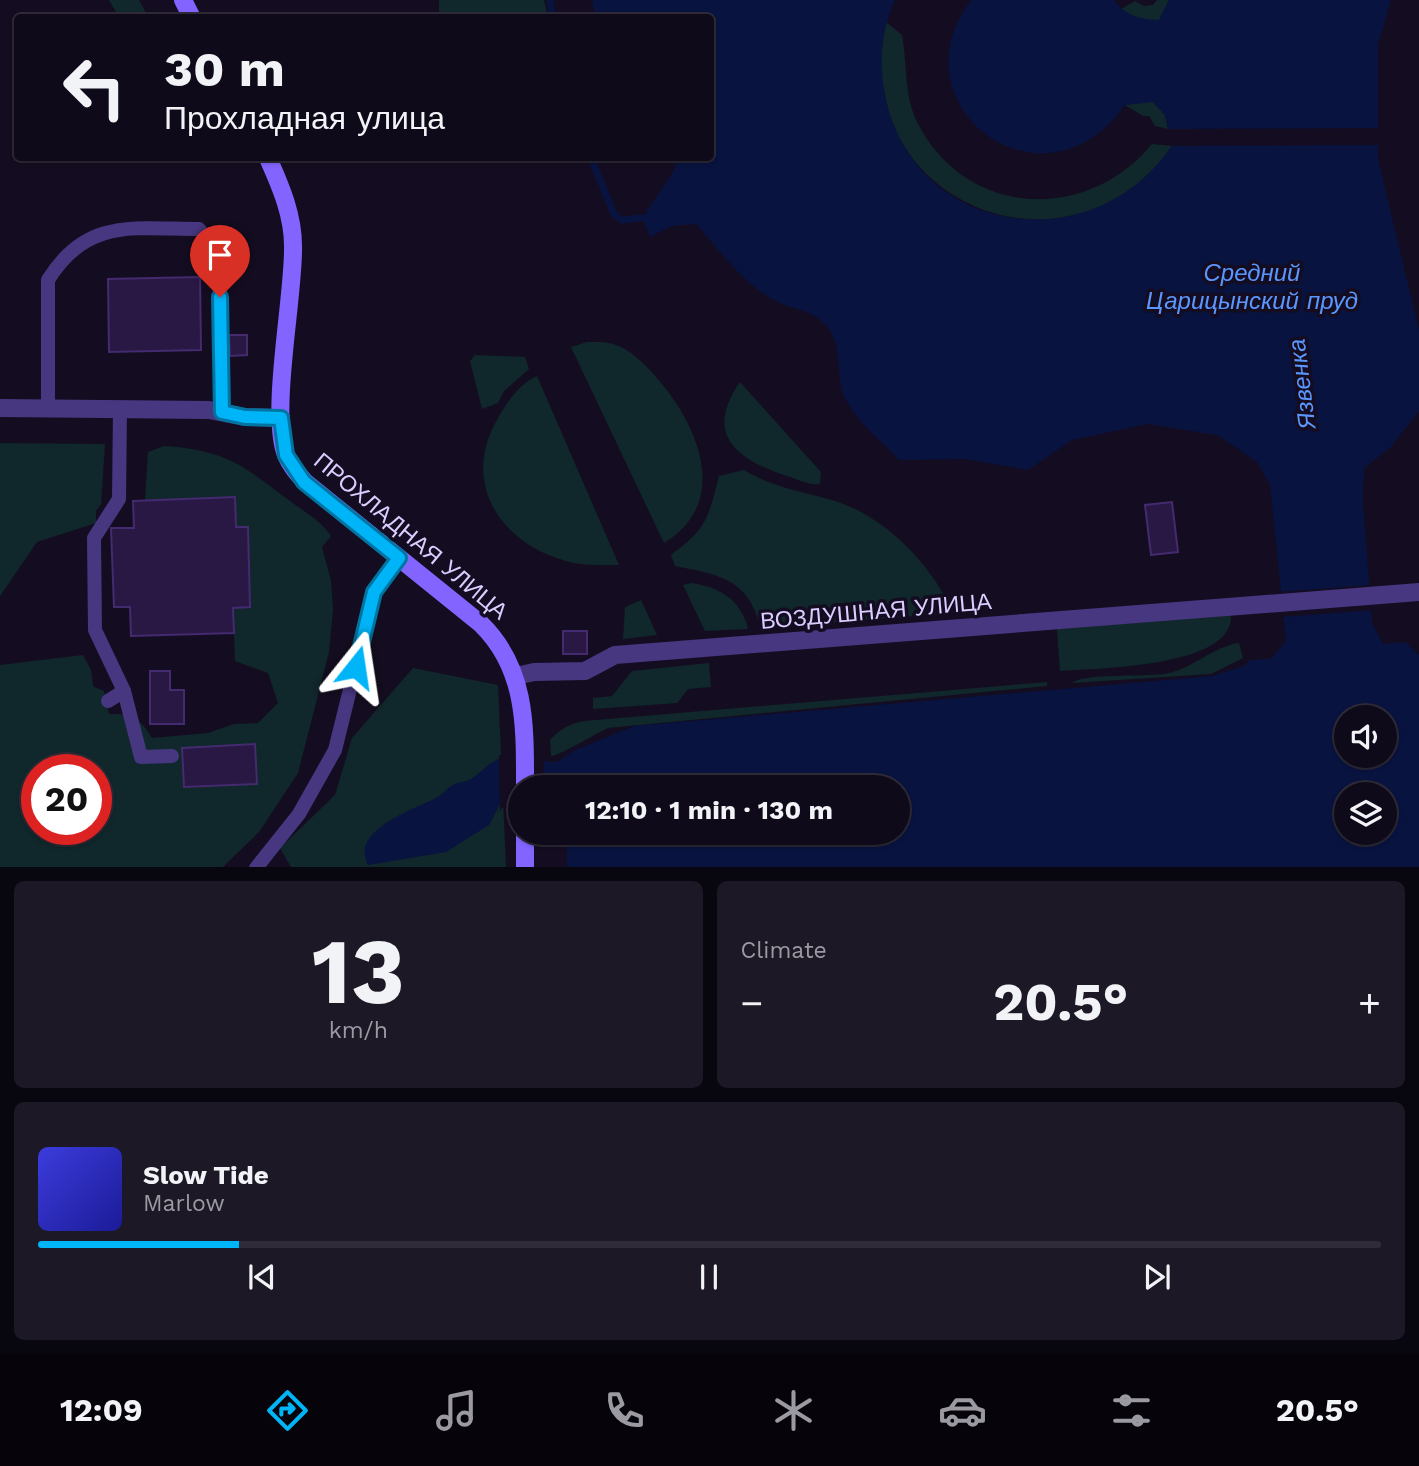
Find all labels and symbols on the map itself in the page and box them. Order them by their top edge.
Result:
pin [190,225,250,297]
water label: Средний Царицынский пруд [1146,259,1358,315]
water label: Язвенка [1283,337,1322,433]
street label: ПРОХЛАДНАЯ УЛИЦА [308,447,514,626]
street label: ВОЗДУШНАЯ УЛИЦА [759,588,993,635]
position arrow [319,630,393,704]
speed limit sign: 20 [21,754,112,845]

